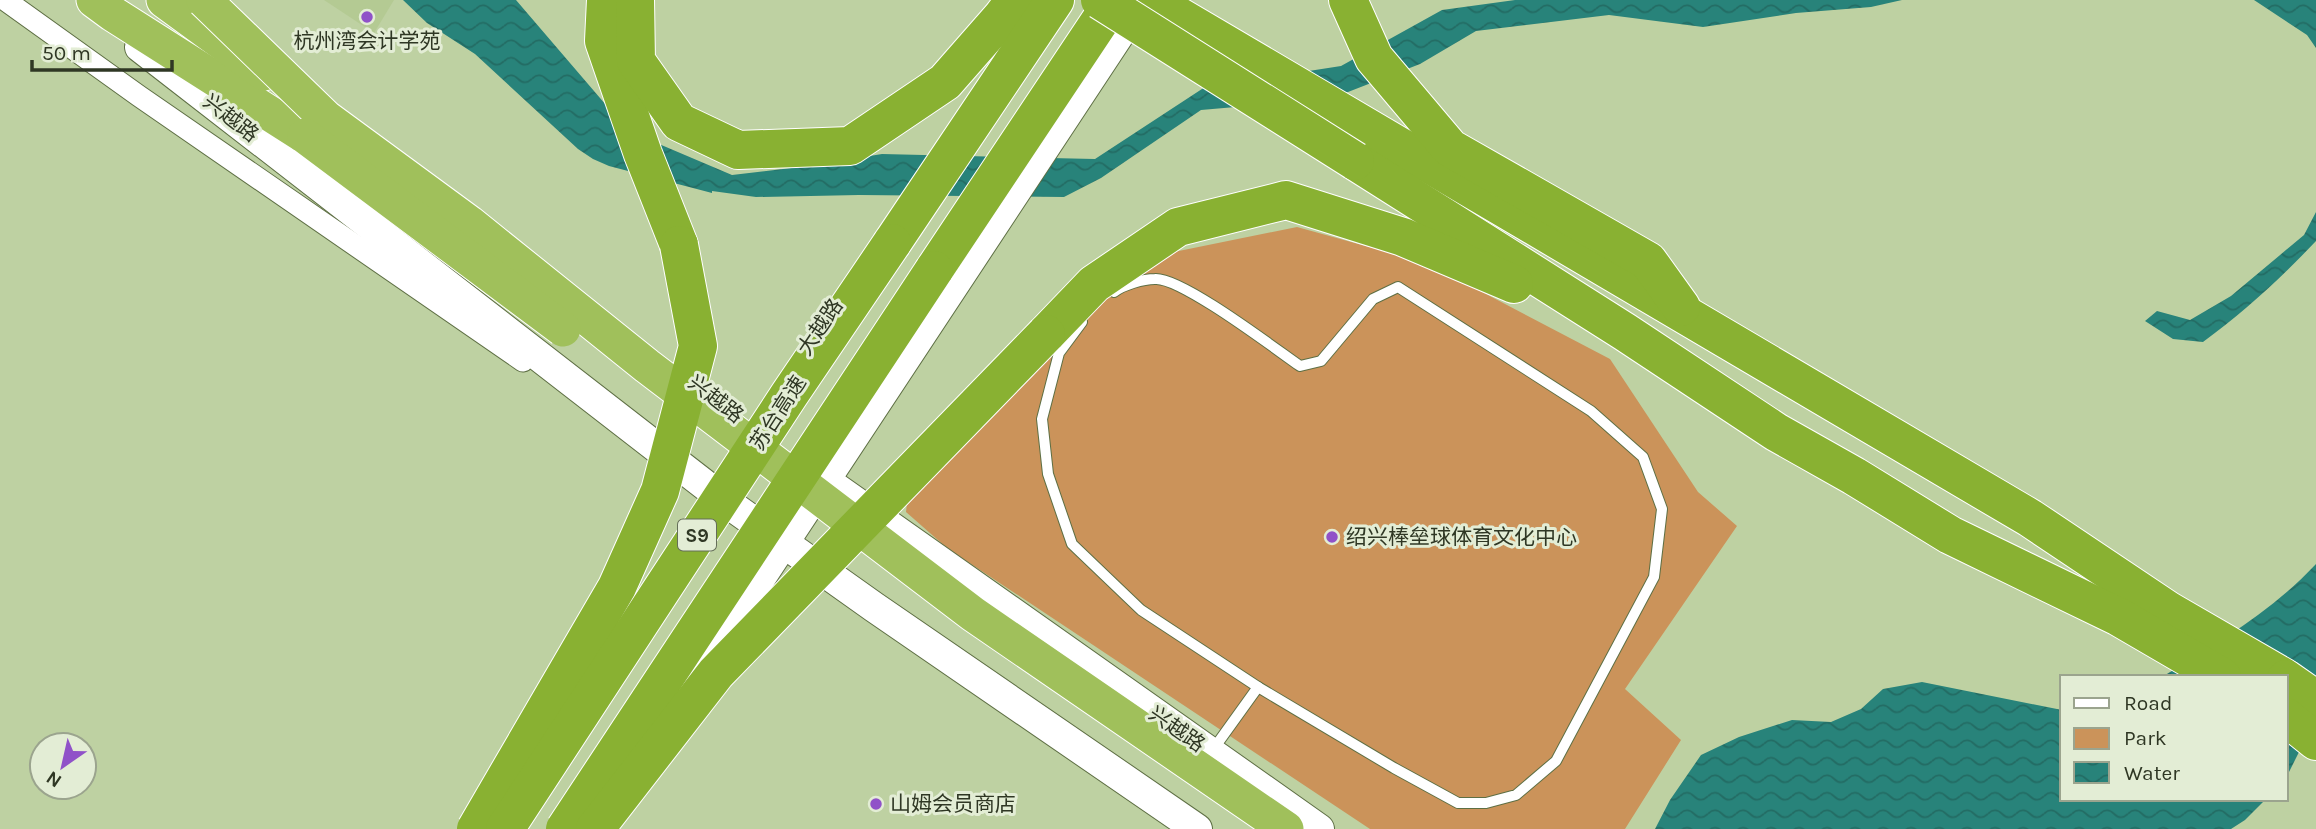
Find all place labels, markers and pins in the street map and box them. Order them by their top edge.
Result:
marker: 杭州湾会计学苑 [359,9,375,25]
place label: 杭州湾会计学苑 [294,29,441,53]
place label: 绍兴棒垒球体育文化中心 [1346,525,1577,549]
marker: 绍兴棒垒球体育文化中心 [1324,529,1340,545]
place label: 山姆会员商店 [890,792,1016,816]
marker: 山姆会员商店 [868,796,884,812]

